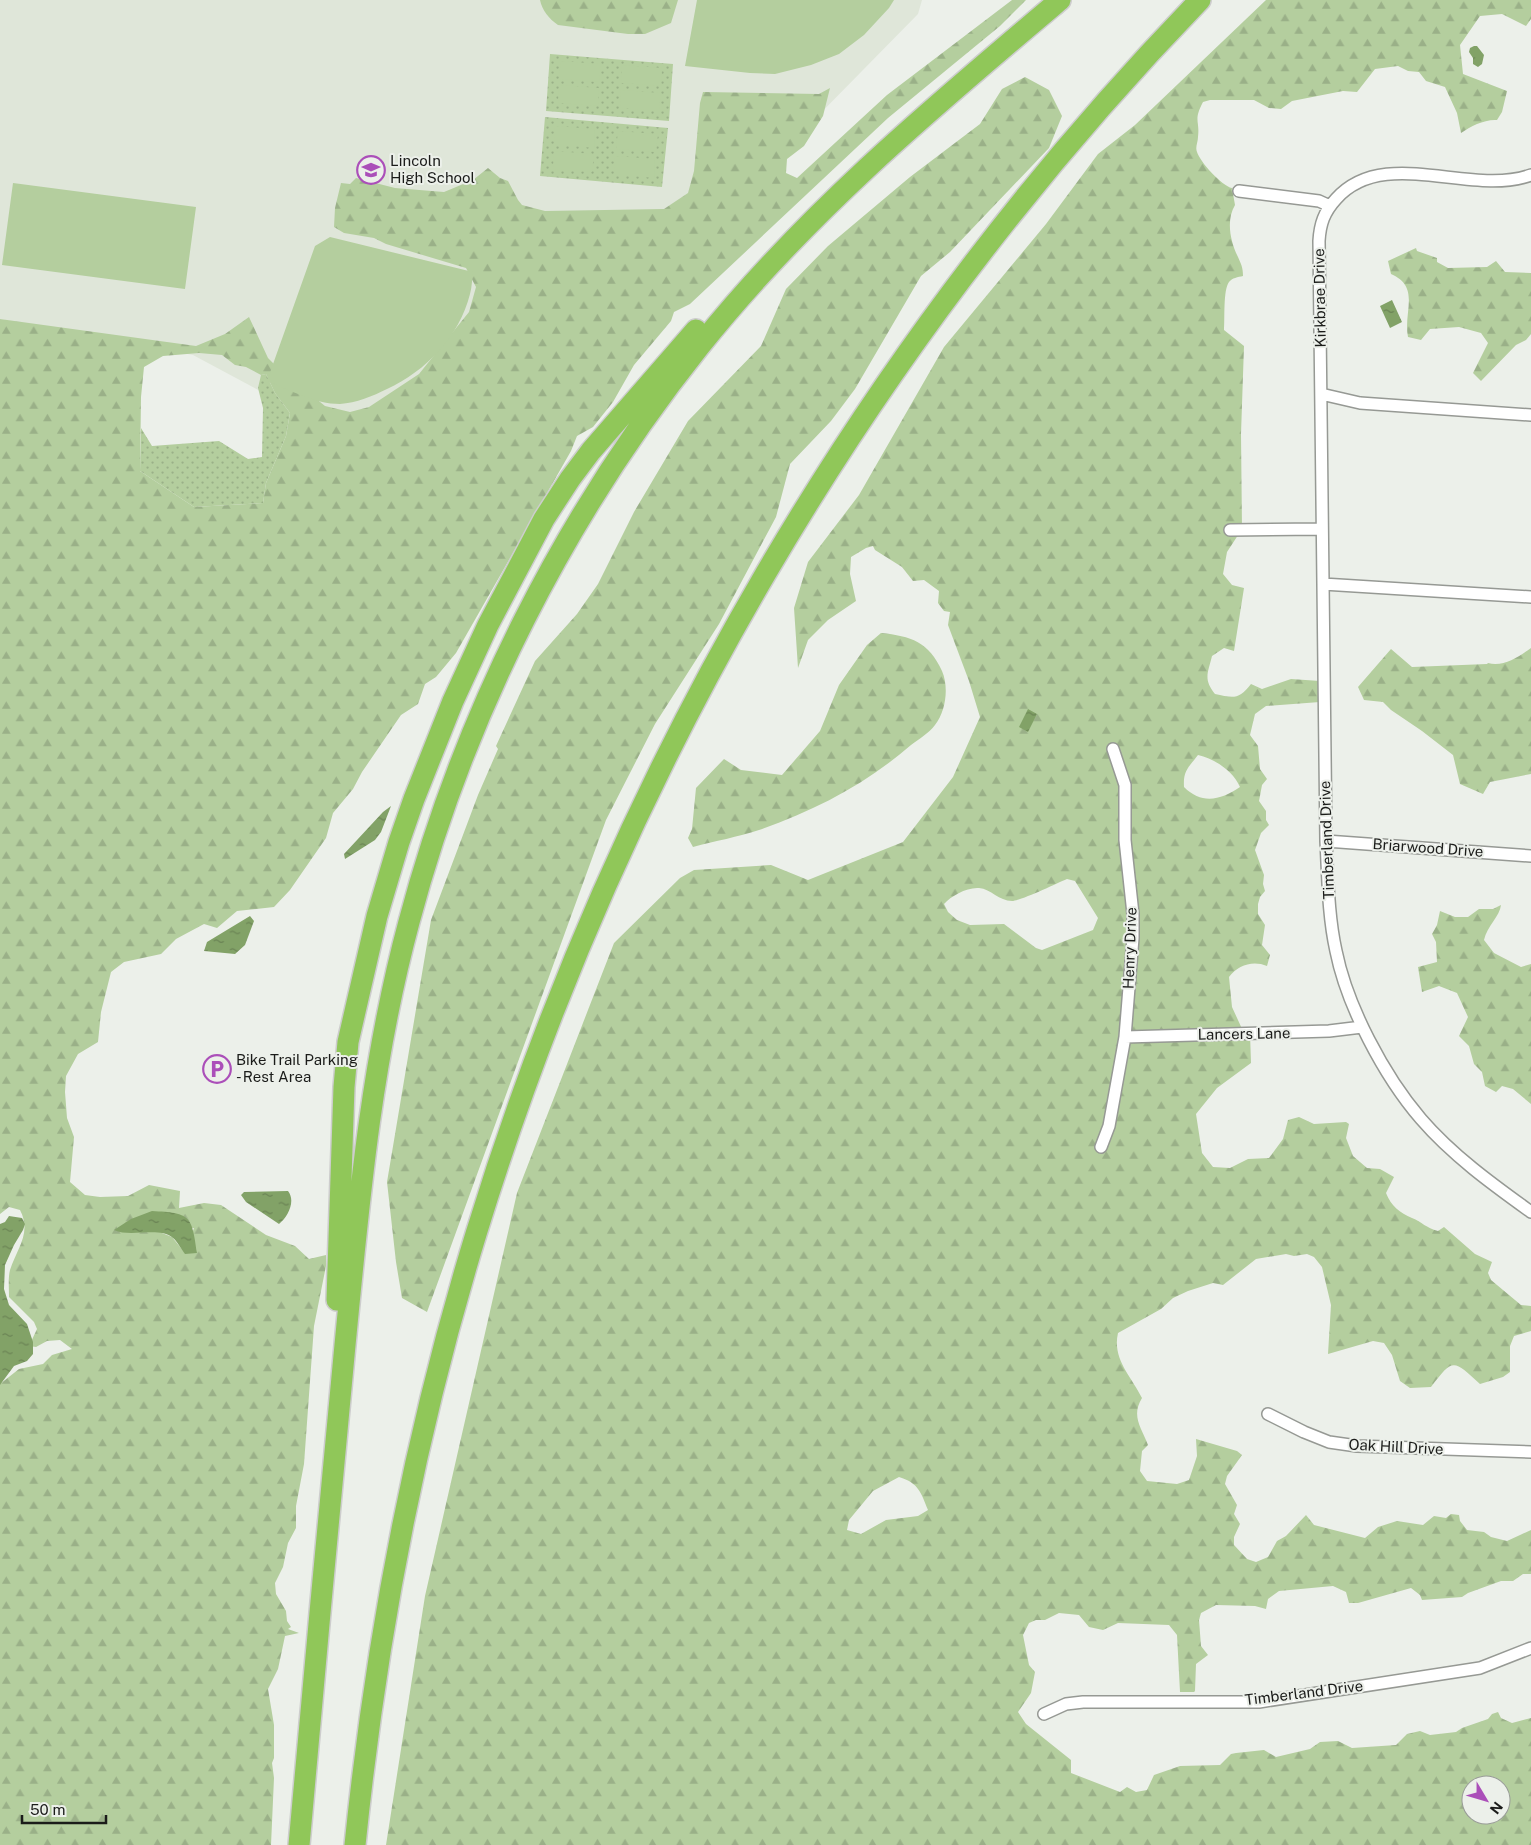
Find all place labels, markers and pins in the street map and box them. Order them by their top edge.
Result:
place label: Lincoln High School [390,152,475,186]
school or university icon: Lincoln High School [356,155,386,185]
place label: Bike Trail Parking - Rest Area [236,1051,358,1085]
parking icon: Bike Trail Parking - Rest Area [202,1054,232,1084]

